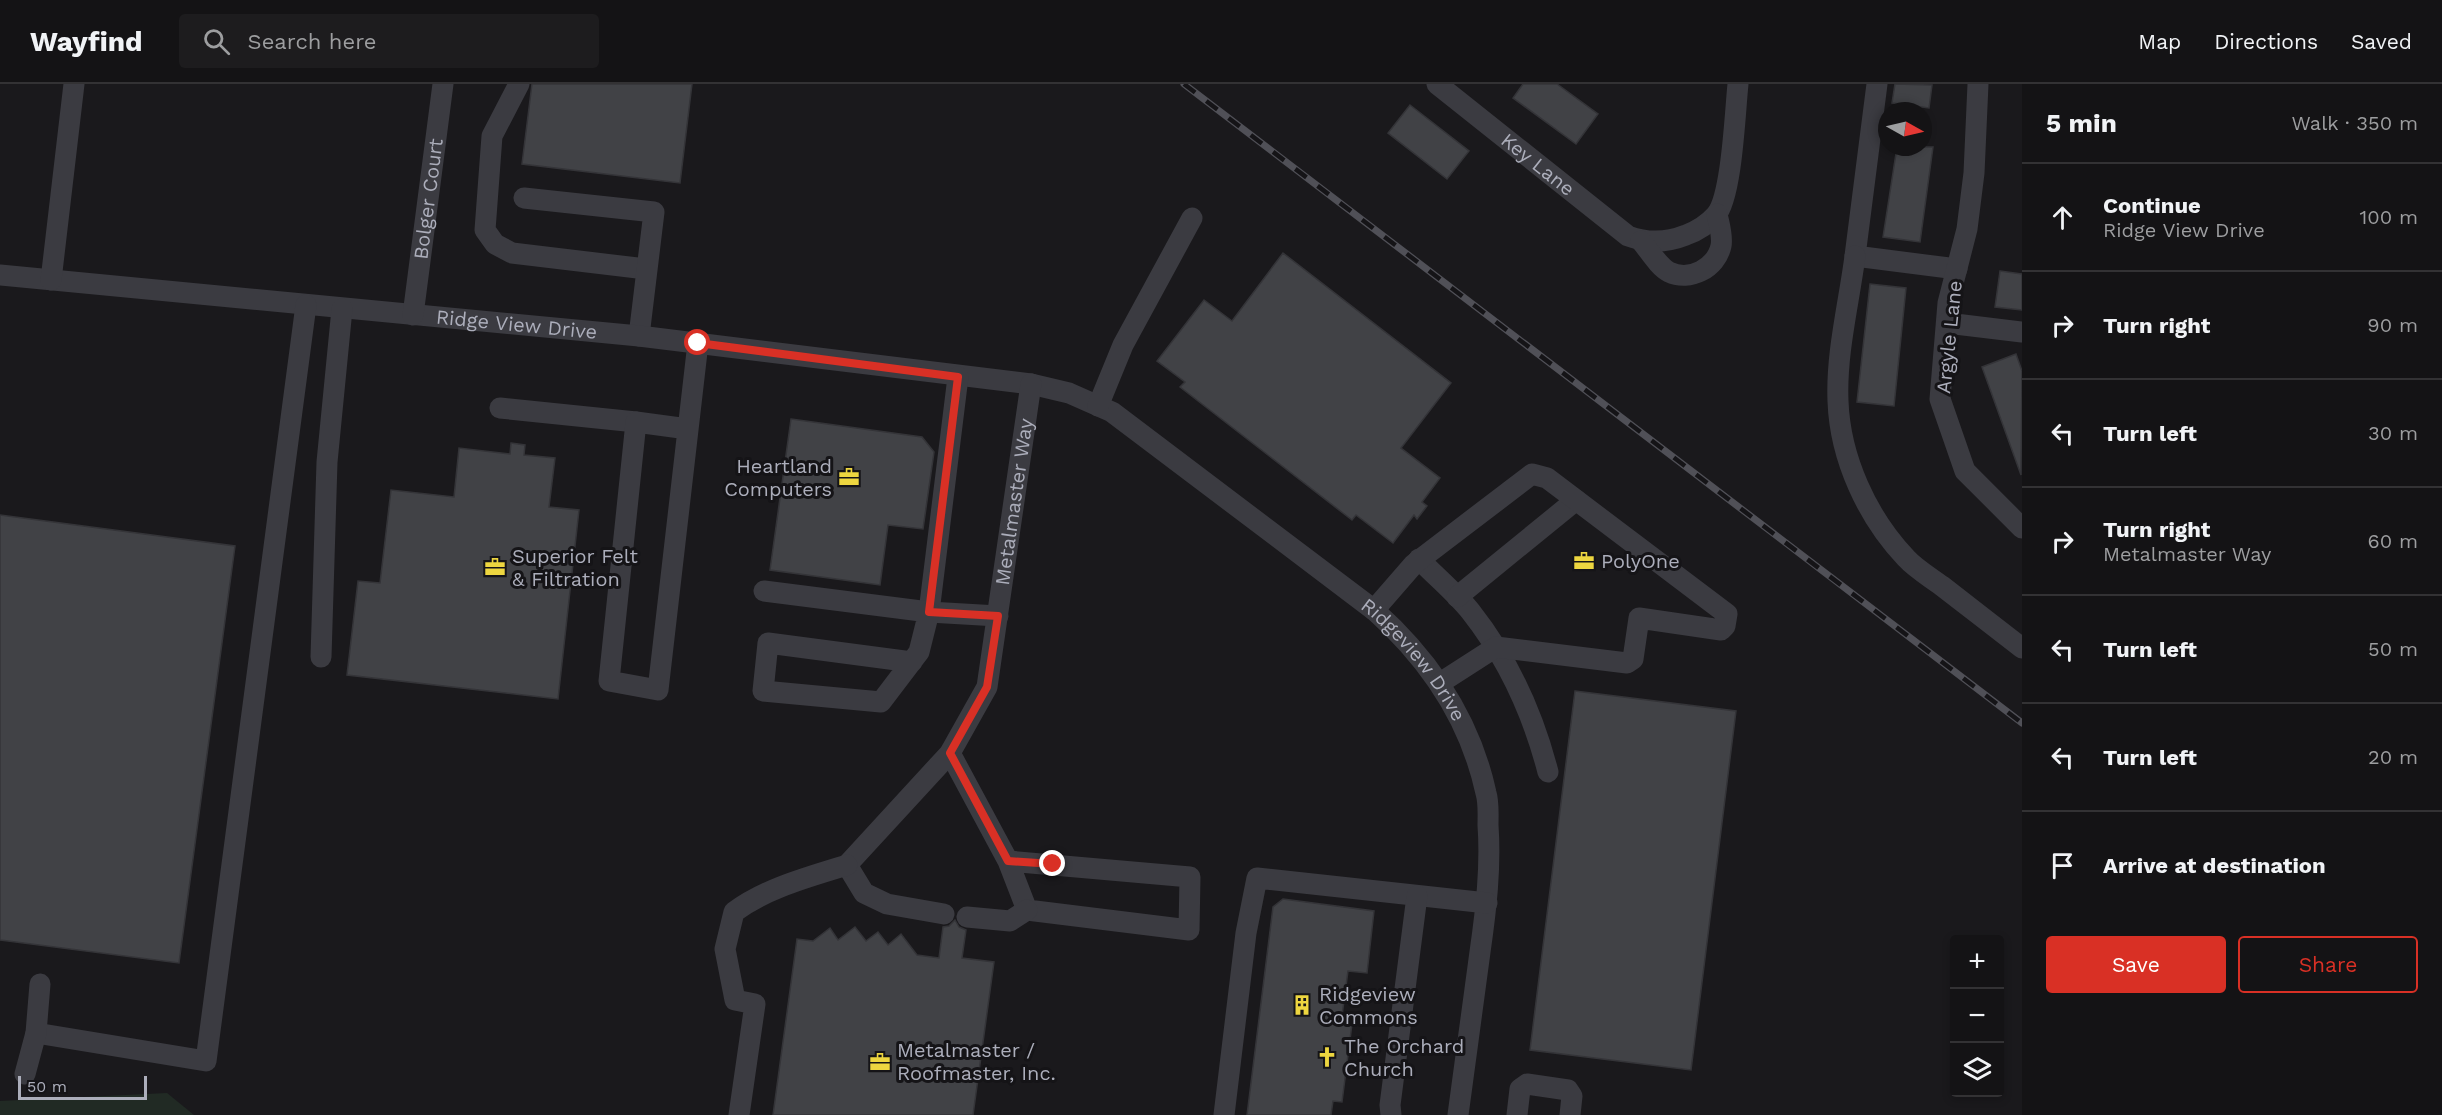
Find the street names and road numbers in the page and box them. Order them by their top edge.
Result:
street label: Key Lane [1496,128,1580,201]
street label: Bolger Court [408,136,448,261]
street label: Argyle Lane [1931,279,1967,395]
street label: Ridge View Drive [435,305,598,344]
street label: Metalmaster Way [990,416,1038,587]
street label: Ridgeview Drive [1357,593,1471,725]

